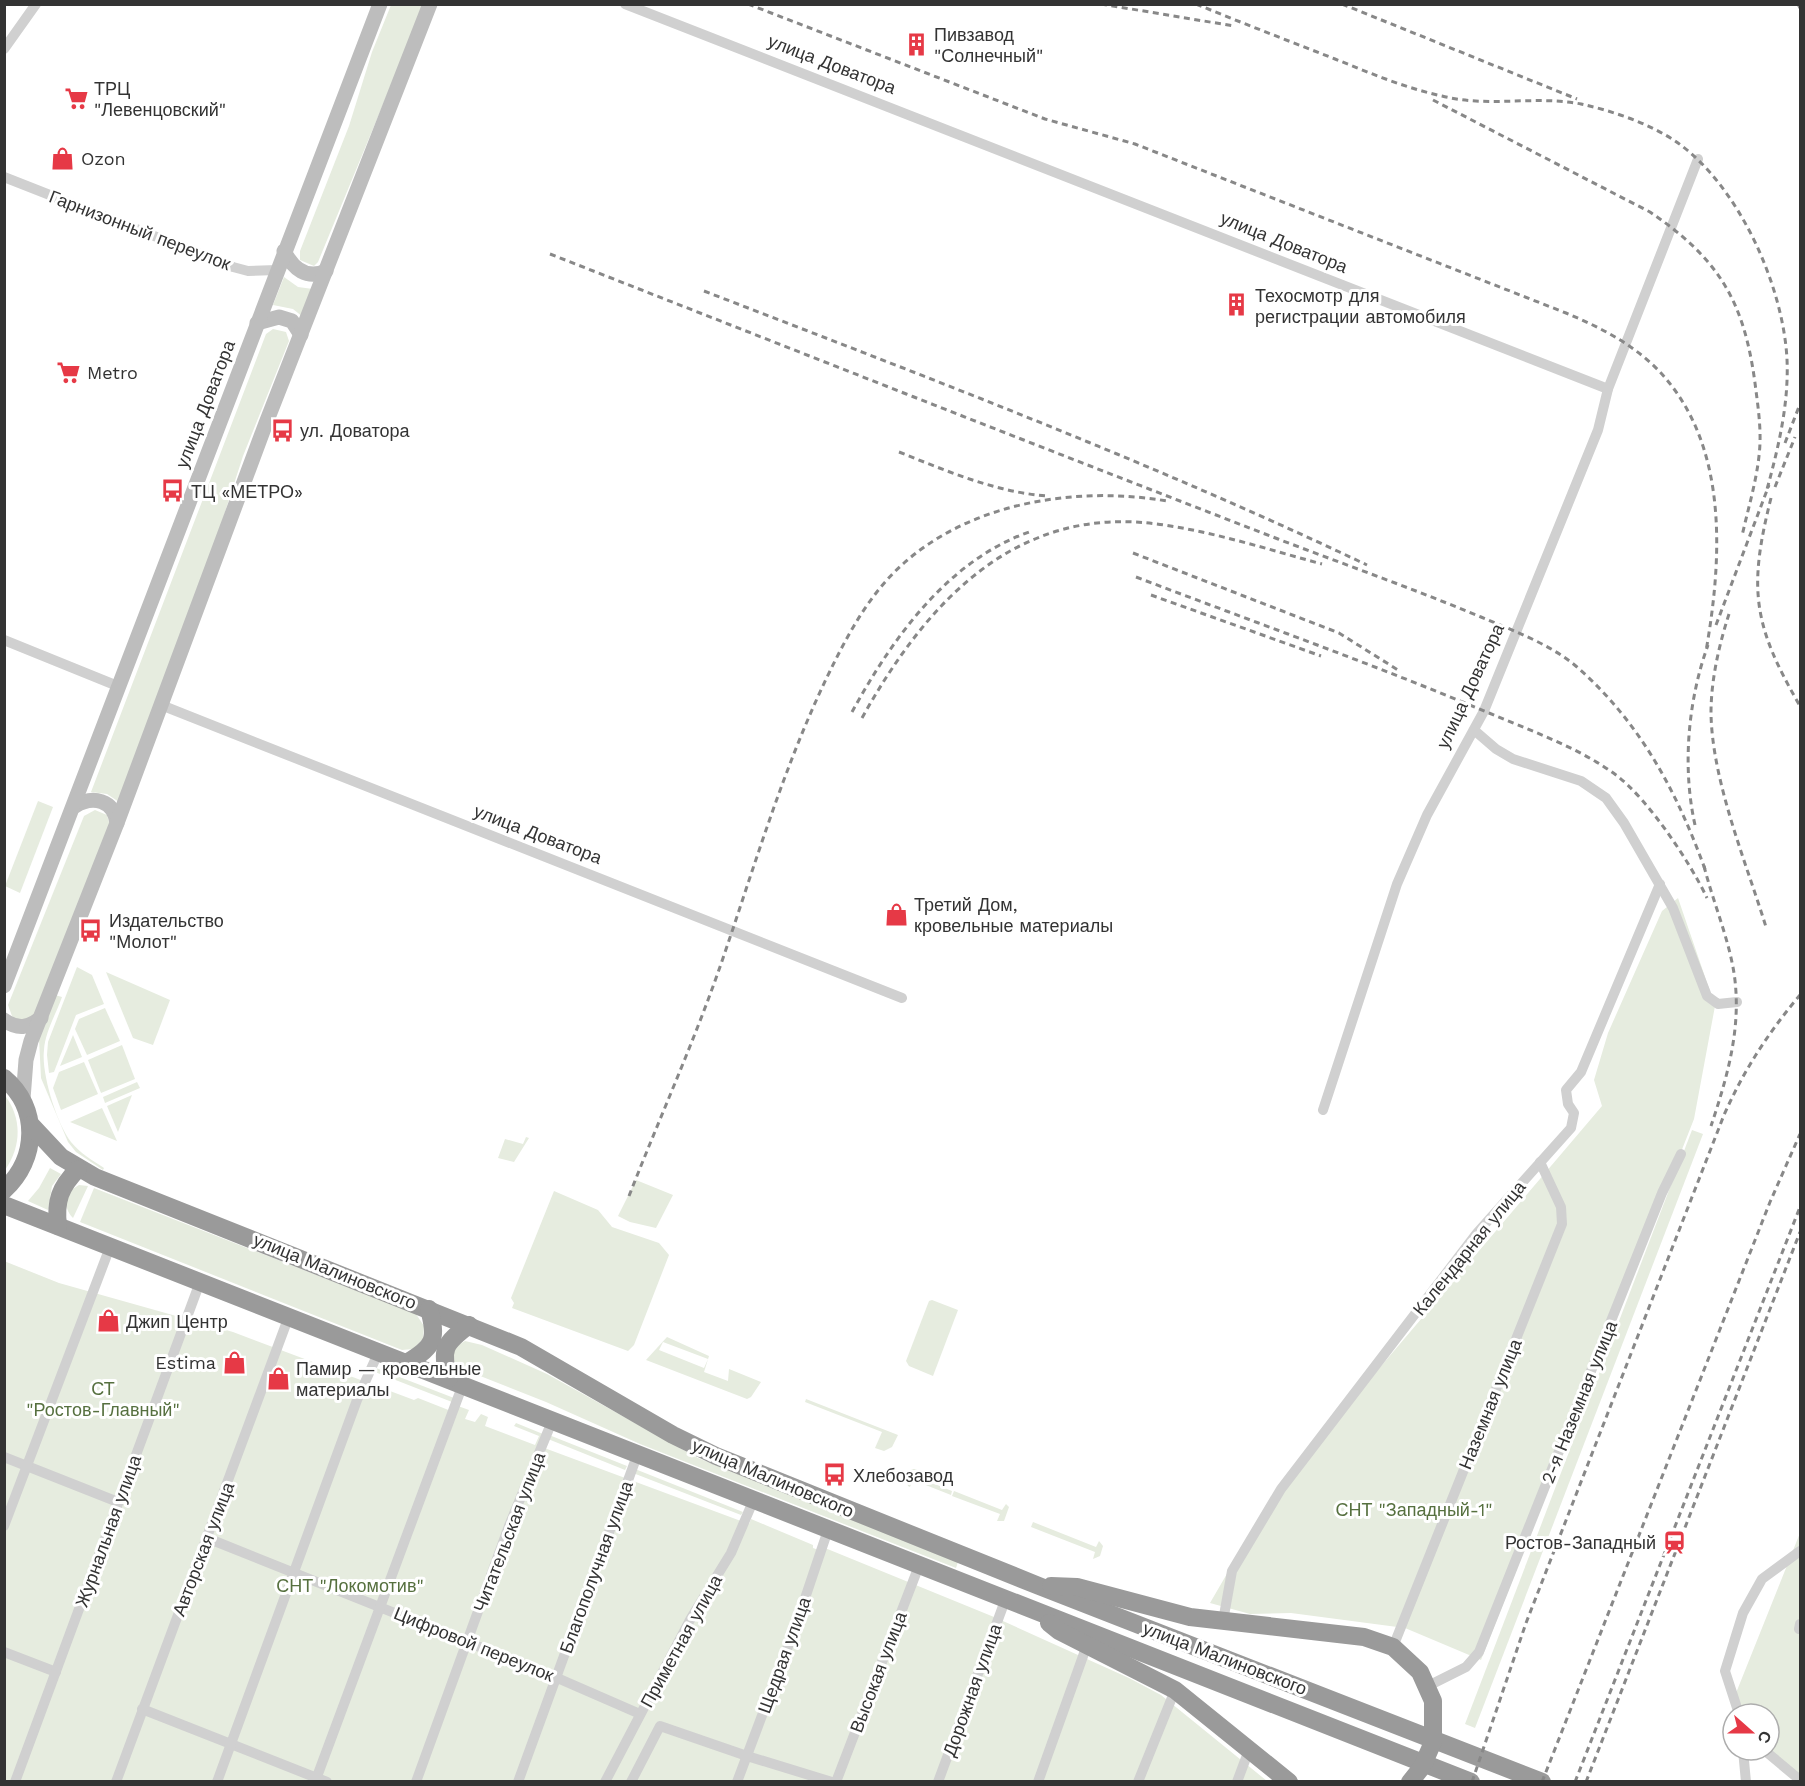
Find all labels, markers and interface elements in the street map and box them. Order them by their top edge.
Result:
place label: Пивзавод "Солнечный" [934,24,1043,66]
street label: улица Доватора [765,30,900,98]
building icon: Пивзавод "Солнечный" [903,31,929,57]
place label: ТРЦ "Левенцовский" [94,78,226,120]
supermarket icon: ТРЦ "Левенцовский" [63,85,89,111]
shop icon: Ozon [50,145,76,171]
place label: Ozon [81,148,126,169]
street label: Гарнизонный переулок [46,186,234,274]
street label: улица Доватора [1217,207,1351,277]
place label: Техосмотр для регистрации автомобиля [1255,285,1466,327]
building icon: Техосмотр для регистрации автомобиля [1224,292,1250,318]
street label: улица Доватора [171,336,239,471]
supermarket icon: Metro [56,359,82,385]
place label: Metro [87,362,138,383]
bus stop icon: ул. Доватора [269,417,295,443]
place label: ул. Доватора [300,420,410,441]
bus stop icon: ТЦ «МЕТРО» [160,478,186,504]
place label: ТЦ «МЕТРО» [191,481,303,502]
street label: улица Доватора [1432,619,1508,752]
street label: улица Доватора [471,800,606,868]
place label: Третий Дом, кровельные материалы [914,894,1113,936]
shop icon: Третий Дом, кровельные материалы [883,901,909,927]
place label: Издательство "Молот" [109,910,224,952]
bus stop icon: Издательство "Молот" [78,917,104,943]
street label: Календарная улица [1408,1176,1530,1319]
street label: улица Малиновского [250,1229,420,1313]
shop icon: Джип Центр [95,1308,121,1334]
place label: Джип Центр [126,1311,228,1332]
street label: 2-я Наземная улица [1537,1317,1622,1486]
street label: Наземная улица [1454,1335,1526,1472]
shop icon: Estima [221,1349,247,1375]
place label: Estima [155,1352,216,1373]
place label: Памир — кровельные материалы [296,1358,481,1400]
shop icon: Памир — кровельные материалы [265,1365,291,1391]
park label: СТ "Ростов-Главный" [26,1378,180,1420]
street label: улица Малиновского [689,1434,857,1522]
street label: Читательская улица [469,1448,550,1615]
street label: Журнальная улица [71,1451,146,1610]
bus stop icon: Хлебозавод [822,1462,848,1488]
place label: Хлебозавод [853,1465,954,1486]
street label: Благополучная улица [555,1477,637,1656]
street label: Авторская улица [168,1478,239,1619]
park label: СНТ "Западный-1" [1335,1499,1493,1520]
station icon: Ростов-Западный [1661,1529,1687,1555]
place label: Ростов-Западный [1505,1532,1656,1553]
street label: Приметная улица [636,1570,727,1711]
park label: СНТ "Локомотив" [276,1575,424,1596]
street label: Щедрая улица [753,1593,815,1716]
street label: Цифровой переулок [391,1602,557,1686]
street label: Высокая улица [845,1608,911,1735]
street label: улица Малиновского [1140,1617,1310,1699]
street label: Дорожная улица [938,1620,1006,1759]
north arrow [1721,1702,1781,1762]
text: С [1753,1728,1775,1746]

